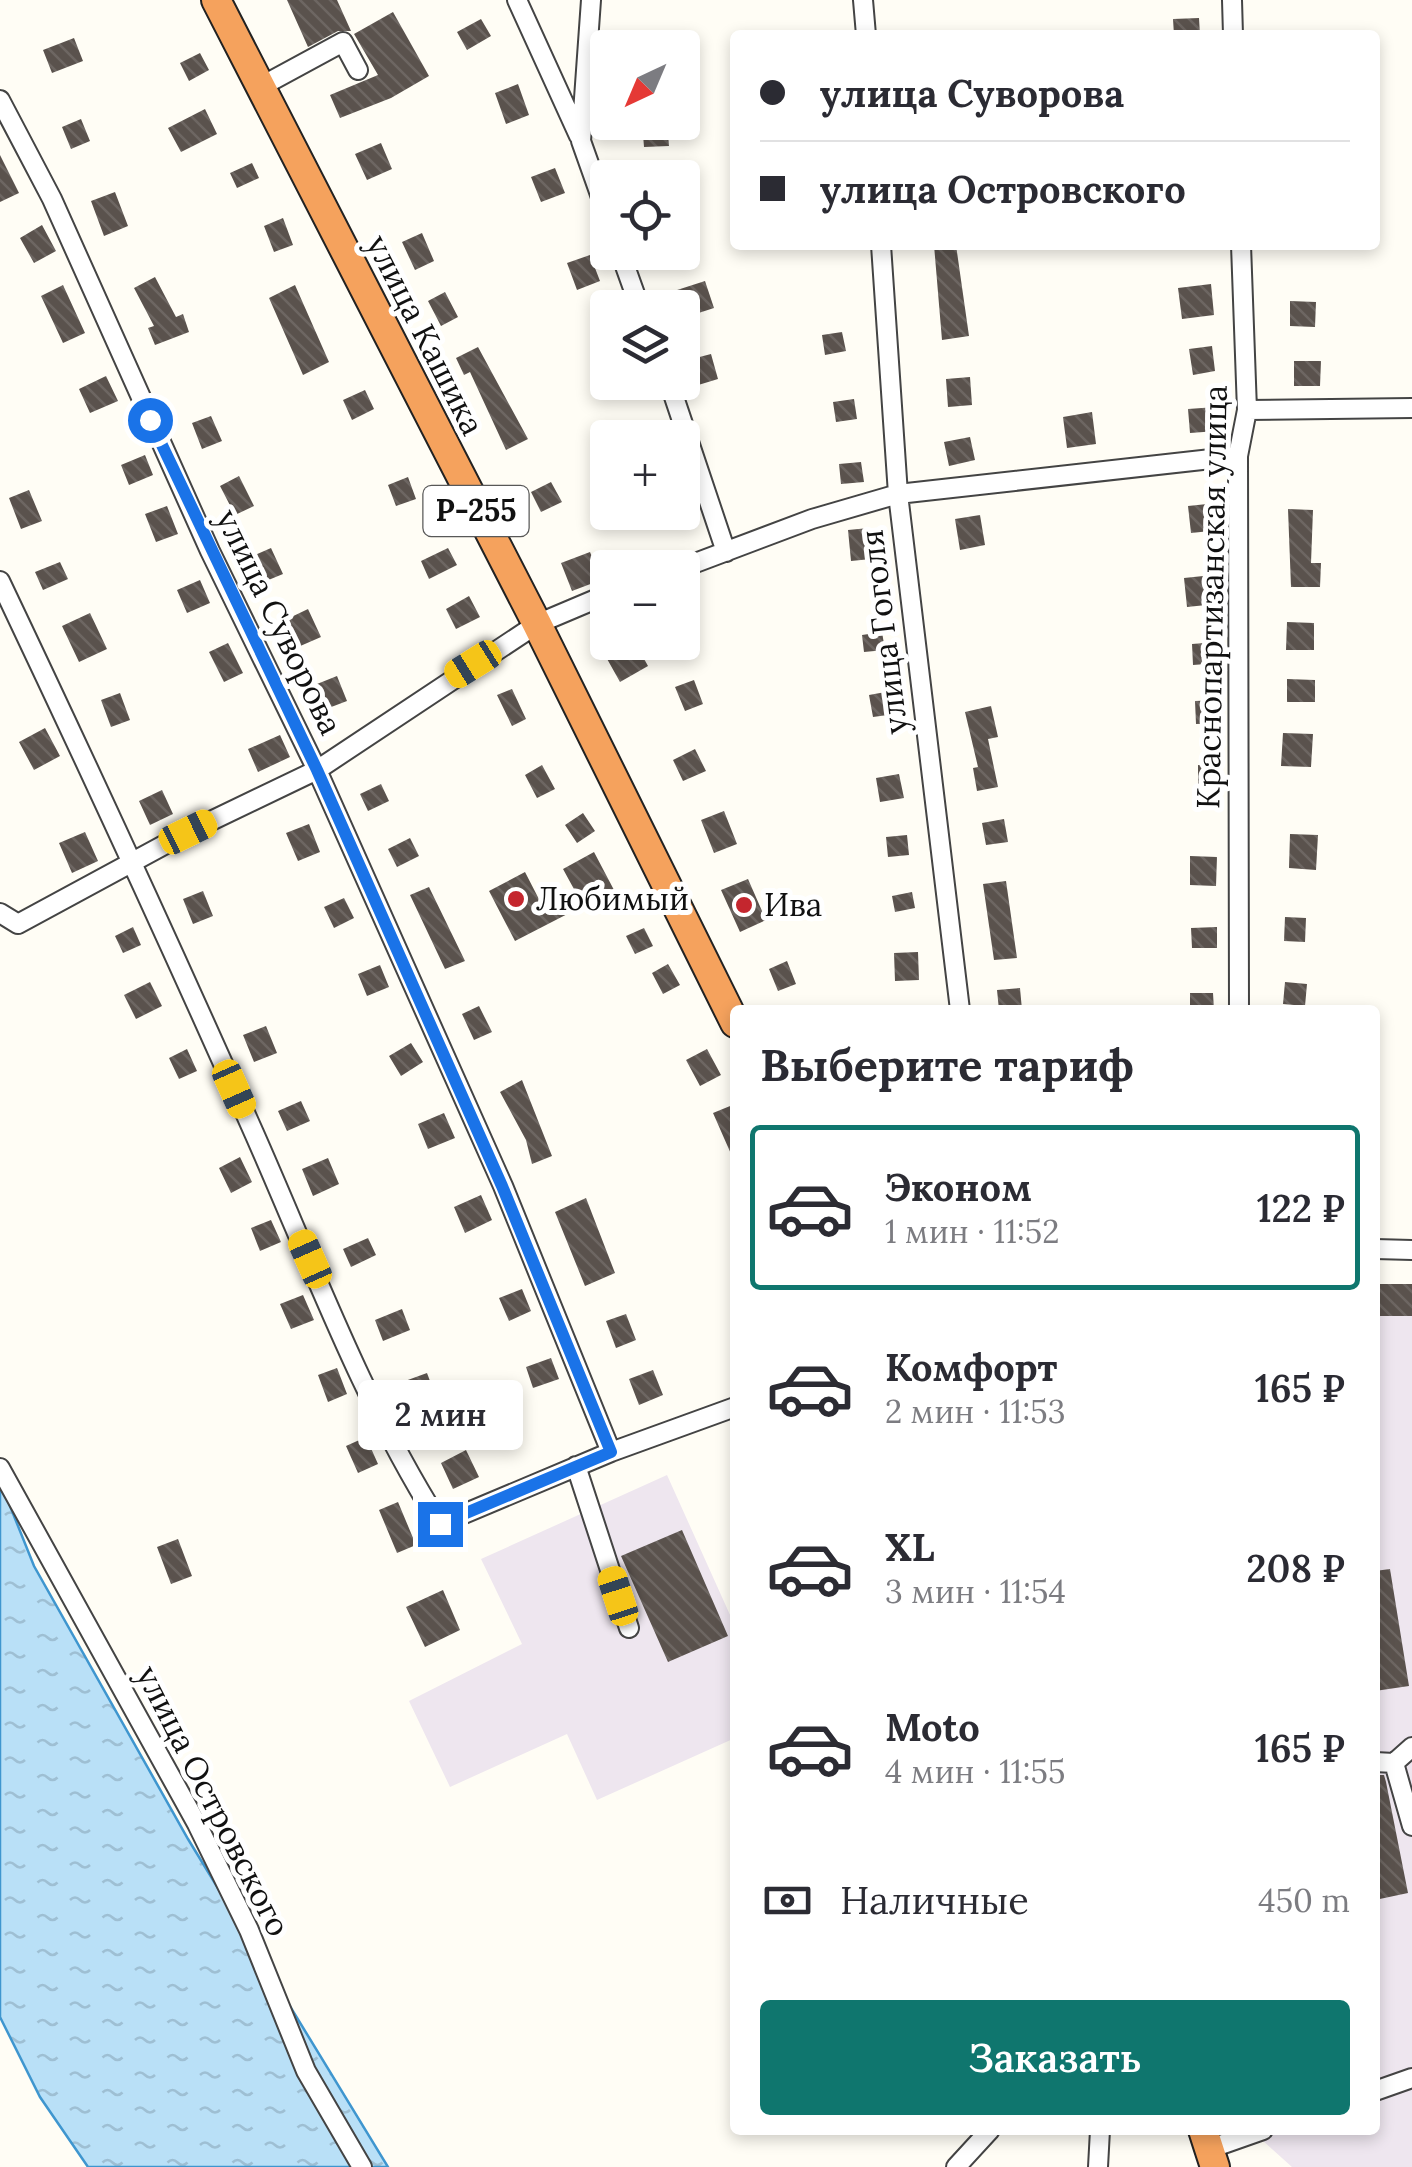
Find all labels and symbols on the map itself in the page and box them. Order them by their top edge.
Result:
north arrow [590,30,700,140]
street label: улица Кашика [357,228,493,442]
street label: Краснопартизанская улица [1187,385,1236,809]
route start [128,398,173,443]
road number: Р-255 [424,486,528,536]
street label: улица Суворова [207,502,352,741]
street label: улица Гоголя [851,527,916,737]
car [440,635,506,693]
car [154,805,222,859]
place label: Любимый [536,878,689,919]
place label: Ива [764,884,822,925]
marker: Любимый [505,888,527,910]
marker: Ива [733,894,755,916]
car [208,1055,260,1123]
car [284,1225,336,1293]
callout: 2 мин [358,1379,522,1449]
route end [418,1502,463,1547]
car [594,1563,642,1629]
street label: улица Островского [127,1658,299,1943]

